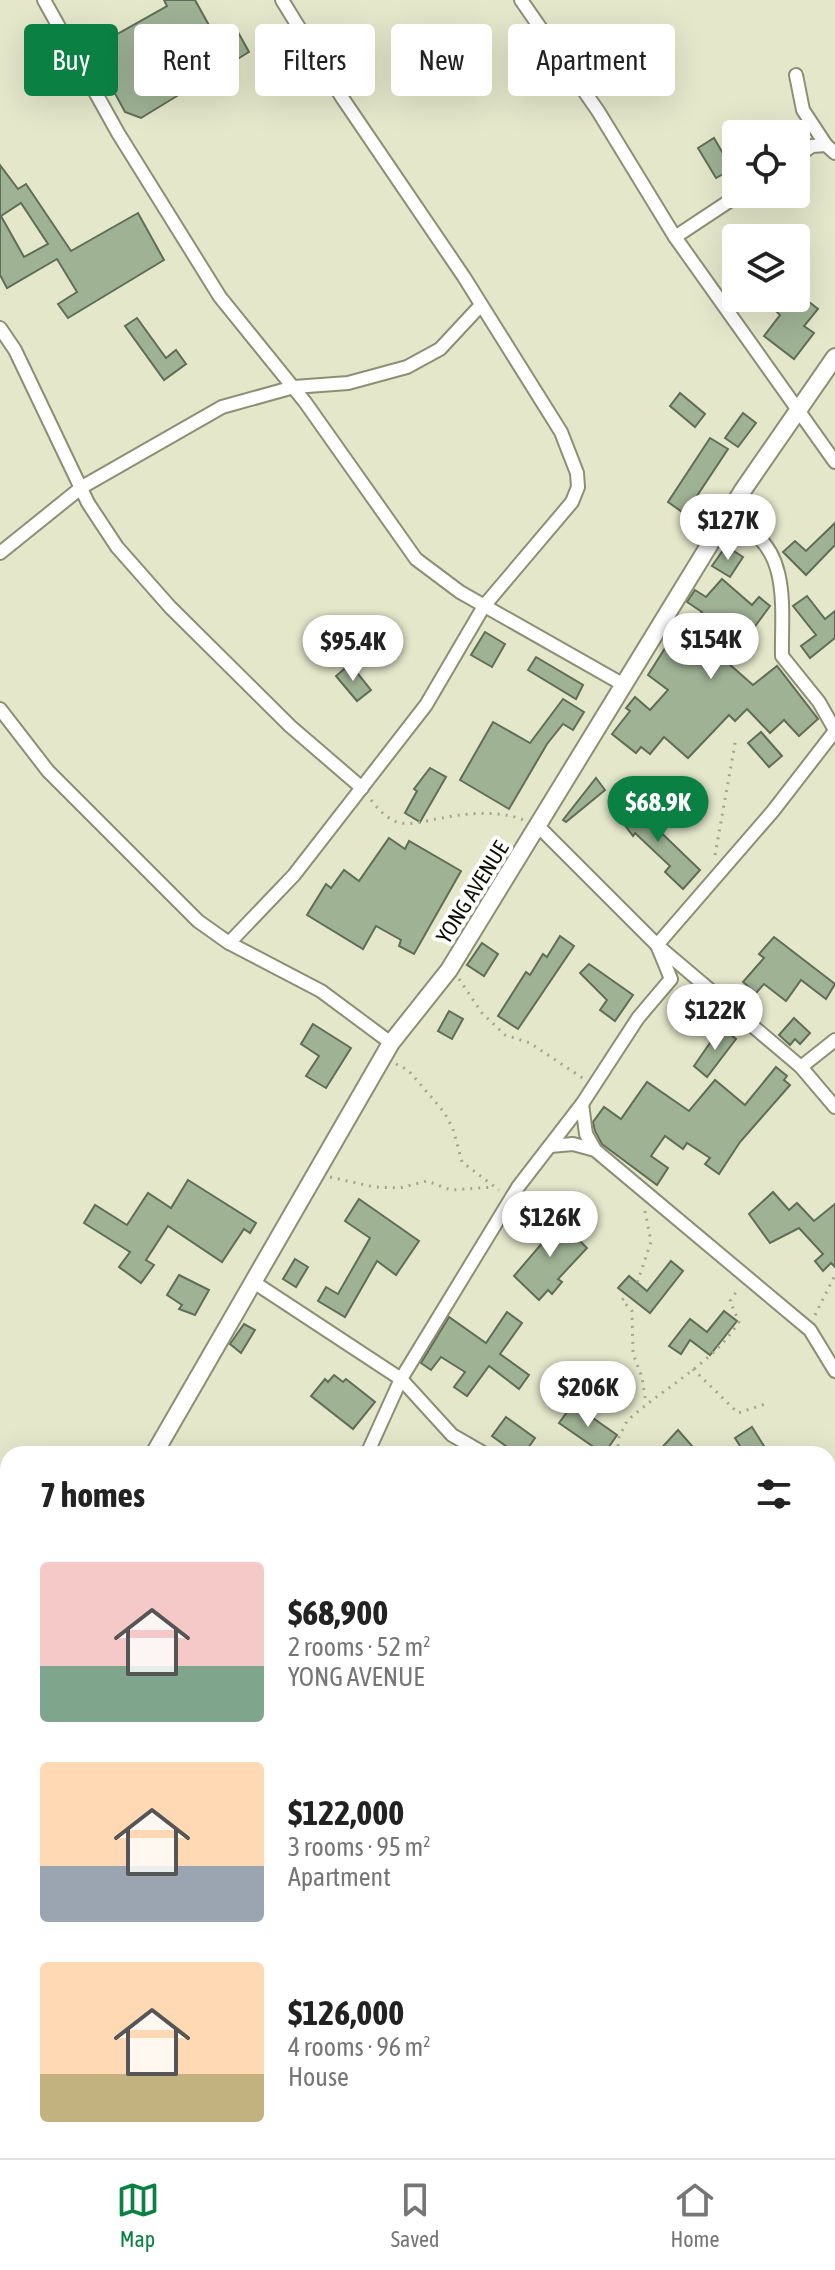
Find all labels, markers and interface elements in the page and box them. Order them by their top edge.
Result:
chip: Buy [24,24,118,96]
chip: Rent [134,24,239,96]
chip: Filters [255,24,375,96]
chip: New [391,24,492,96]
chip: Apartment [508,24,675,96]
map controls [722,120,810,312]
button: locate [722,120,810,208]
button: layers [722,224,810,312]
pin: $127K [672,494,784,562]
text: $127K [698,505,758,535]
pin: $154K [655,613,767,681]
pin: $95.4K [288,615,418,683]
text: $154K [681,624,741,654]
text: $95.4K [321,626,385,656]
pin: $68.9K [593,776,723,844]
text: $68.9K [626,787,690,817]
street label: YONG AVENUE [430,836,514,948]
pin: $122K [659,984,771,1052]
text: $122K [685,995,745,1025]
pin: $126K [494,1191,606,1259]
text: $126K [520,1202,580,1232]
pin: $206K [532,1361,644,1429]
text: $206K [558,1372,618,1402]
icon: filters [752,1472,796,1516]
text: 7 homes [40,1475,145,1514]
text: $68,900 [288,1593,388,1632]
icon: home [104,1594,200,1690]
text: 2 rooms · 52 m² [288,1632,430,1662]
text: YONG AVENUE [288,1662,424,1692]
text: $122,000 [288,1793,404,1832]
icon: home [104,1794,200,1890]
text: 3 rooms · 95 m² [288,1832,430,1862]
text: Apartment [288,1862,391,1892]
text: $126,000 [288,1993,404,2032]
icon: home [104,1994,200,2090]
text: 4 rooms · 96 m² [288,2032,430,2062]
text: House [288,2062,349,2092]
tab: Map [116,2178,160,2252]
tab: Saved [391,2178,439,2252]
tab: Home [670,2178,719,2252]

